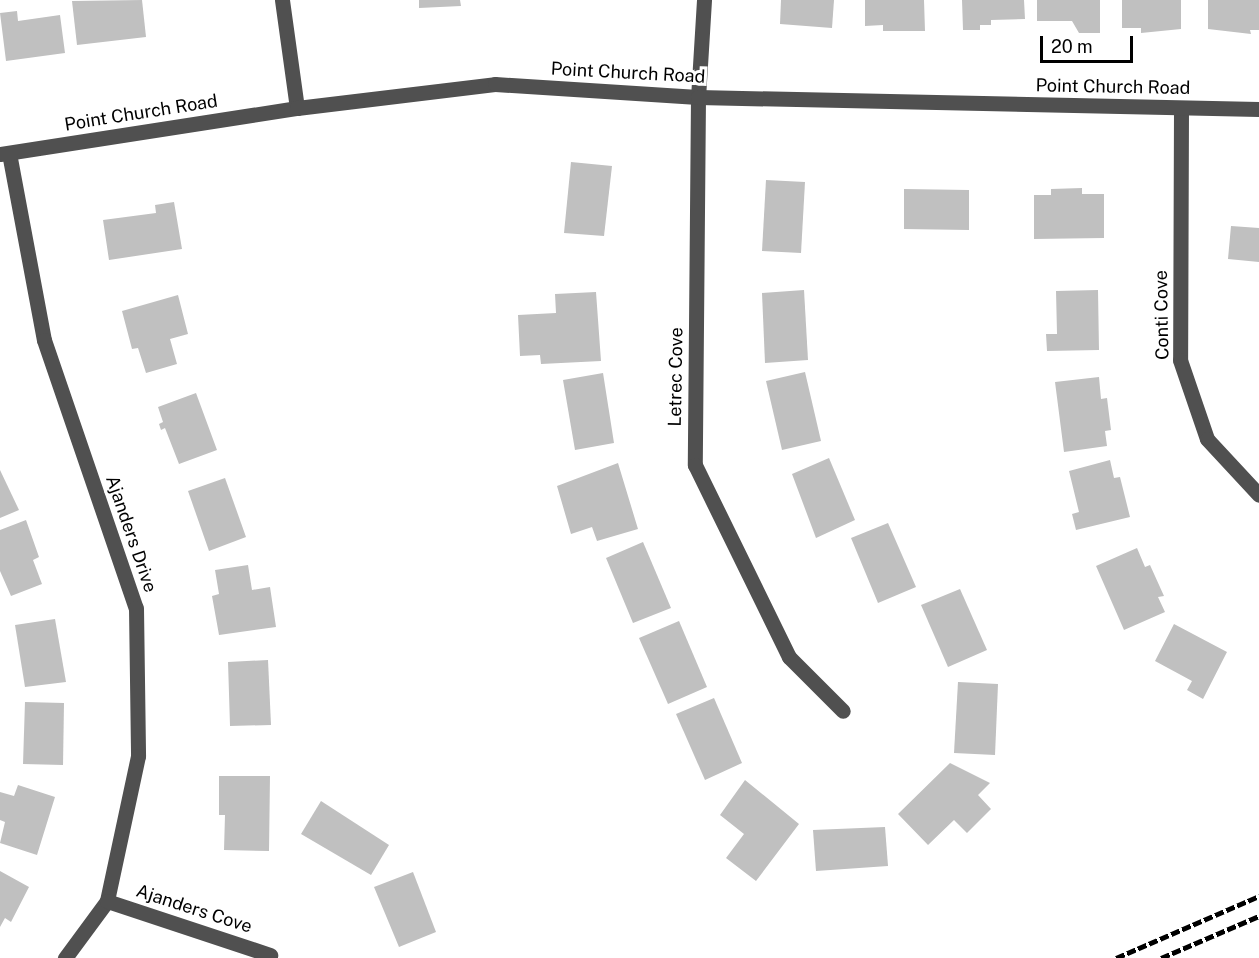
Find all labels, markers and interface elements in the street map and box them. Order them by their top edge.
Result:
scale bar [1043,24,1136,62]
text: 20 m [1051,36,1093,57]
street label: Point Church Road [550,58,706,88]
street label: Point Church Road [1035,75,1191,99]
street label: Point Church Road [63,90,219,136]
street label: Conti Cove [1150,270,1174,360]
street label: Letrec Cove [664,327,688,427]
street label: Ajanders Drive [101,473,161,595]
street label: Ajanders Cove [133,880,255,938]

